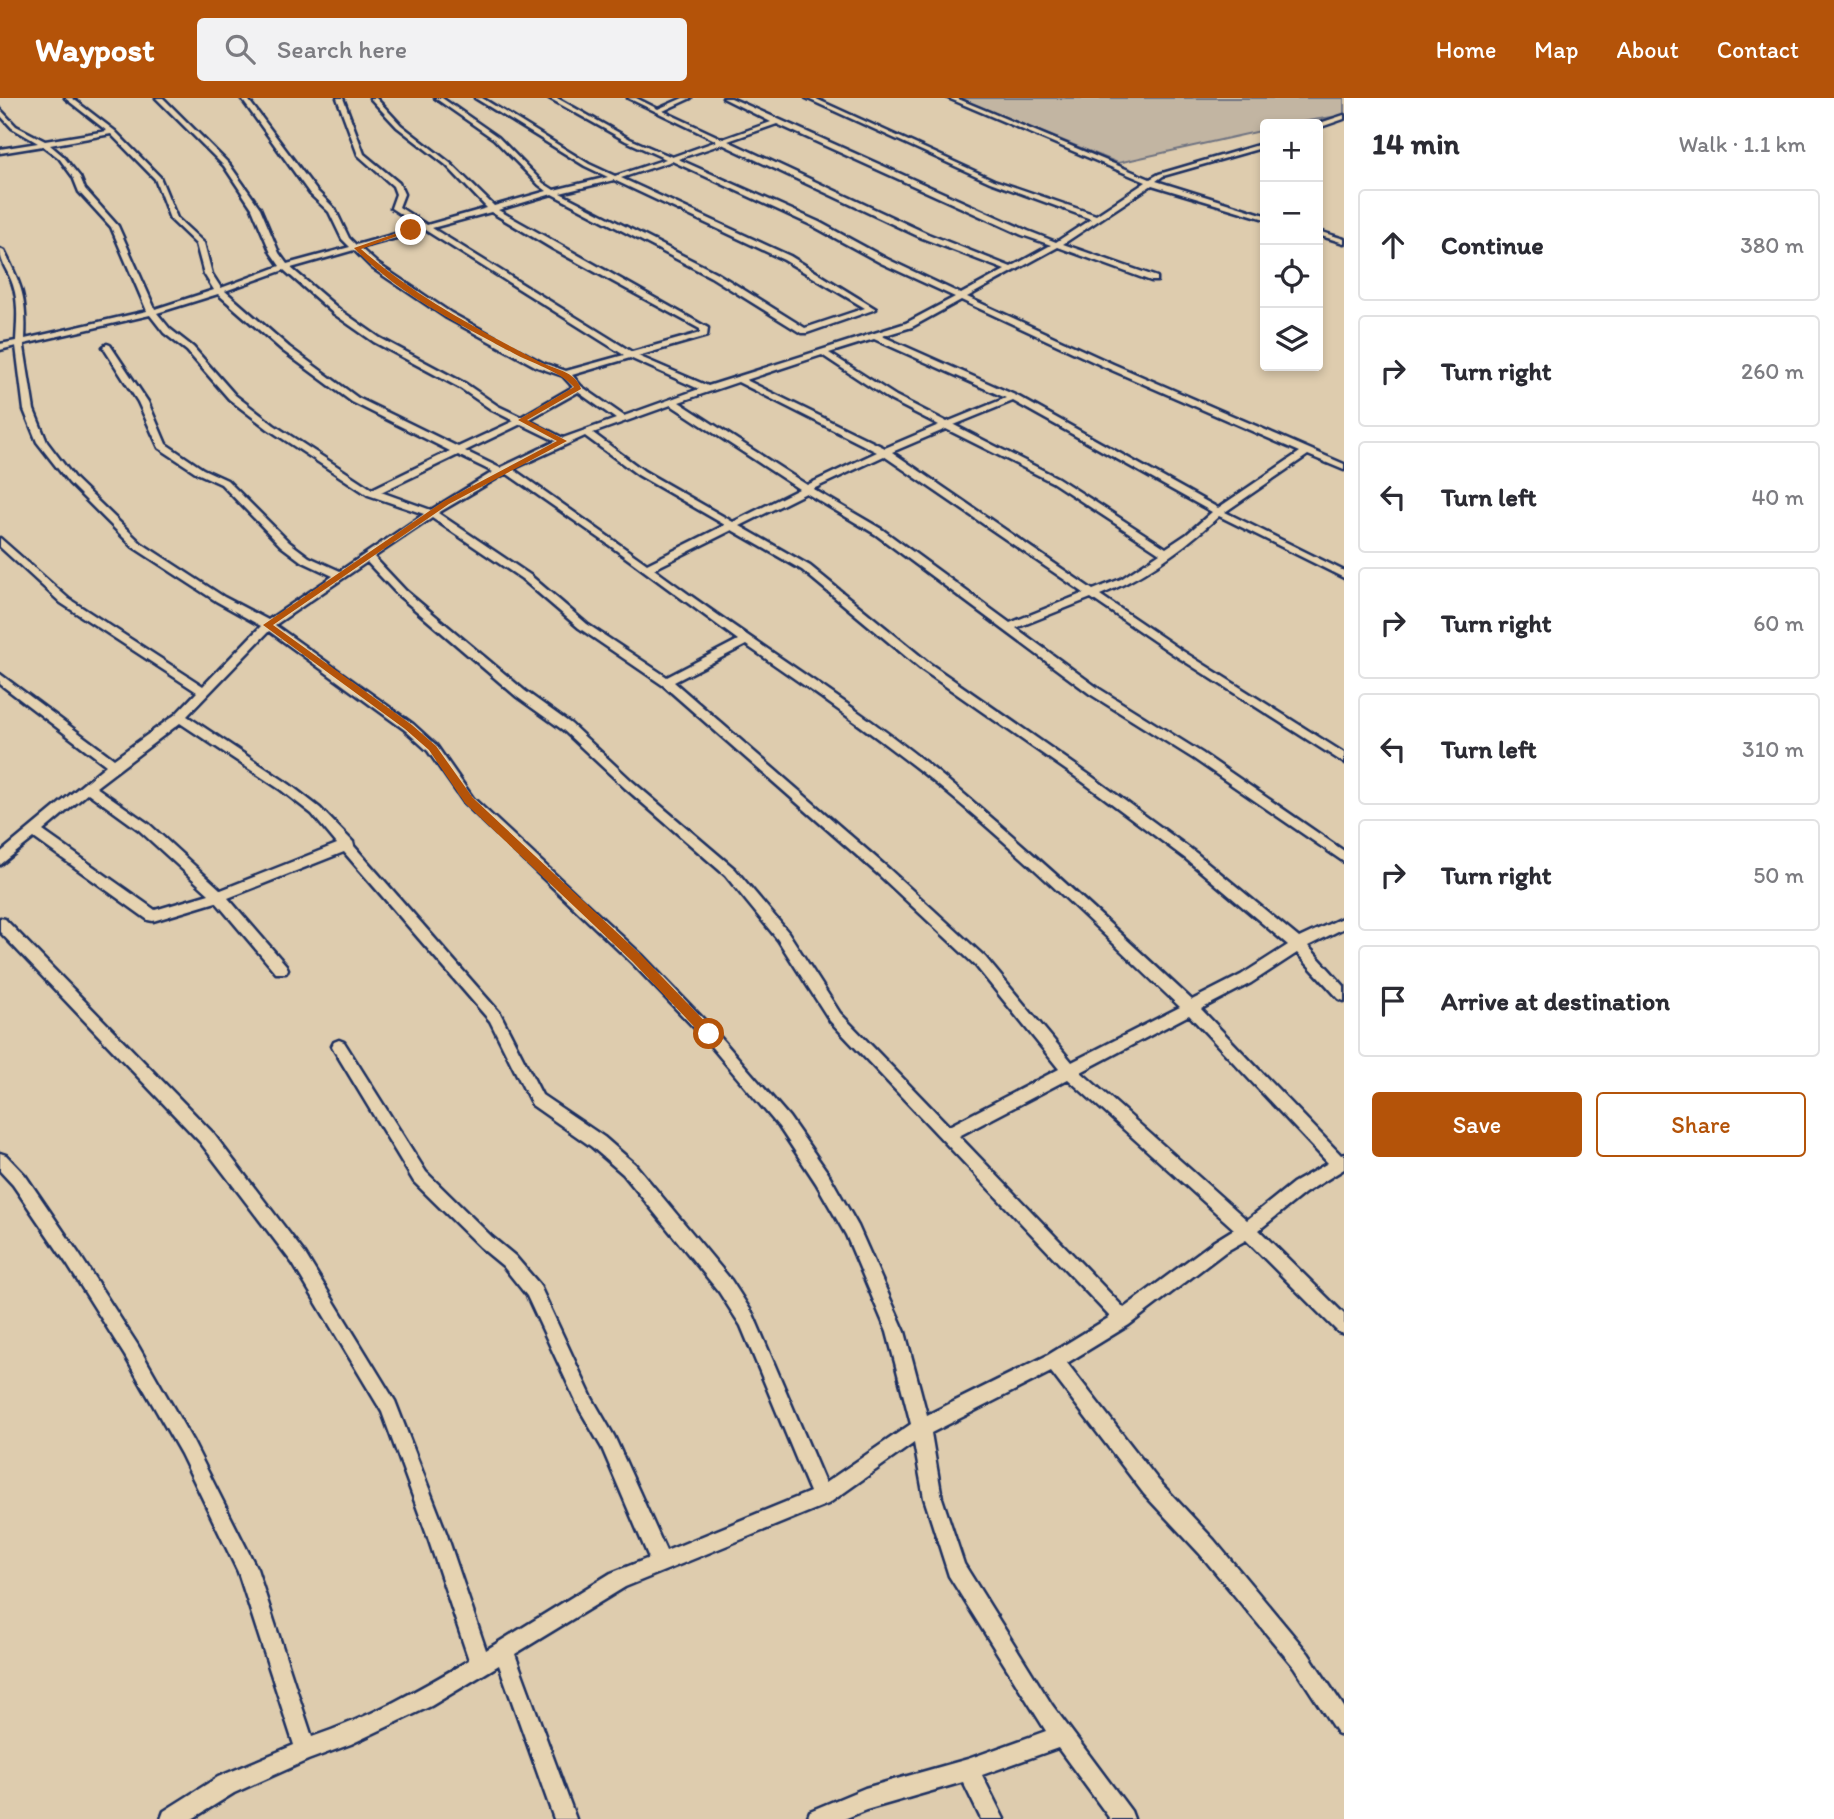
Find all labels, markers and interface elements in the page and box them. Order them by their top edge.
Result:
search box [197,18,687,81]
text: Waypost [35,30,155,69]
icon: search [221,30,259,68]
text: Search here [277,33,407,65]
text: Home [1436,35,1496,64]
text: Map [1534,35,1578,64]
text: About [1616,35,1679,64]
text: Contact [1717,35,1799,64]
map controls [1260,119,1323,371]
button: + [1260,119,1323,182]
text: 14 min [1372,125,1460,162]
text: Walk · 1.1 km [1678,130,1806,158]
button: − [1260,182,1323,245]
route end [395,214,426,245]
icon: ahead [1374,226,1412,264]
text: Continue [1441,229,1544,261]
text: 380 m [1740,231,1804,259]
button: locate [1260,245,1323,308]
button: layers [1260,308,1323,371]
icon: right [1374,352,1412,390]
text: Turn right [1441,355,1552,387]
text: 260 m [1741,357,1804,385]
icon: left [1374,478,1412,516]
text: Turn left [1441,481,1537,513]
text: 40 m [1751,483,1804,511]
icon: right [1374,604,1412,642]
text: Turn right [1441,607,1552,639]
text: 60 m [1753,609,1804,637]
icon: left [1374,730,1412,768]
text: Turn left [1441,733,1537,765]
text: 310 m [1742,735,1804,763]
icon: right [1374,856,1412,894]
text: Turn right [1441,859,1552,891]
text: 50 m [1753,861,1804,889]
icon: arrive [1374,982,1412,1020]
text: Arrive at destination [1441,985,1670,1017]
route start [693,1018,724,1049]
button: Save [1372,1092,1582,1157]
button: Share [1596,1092,1806,1157]

